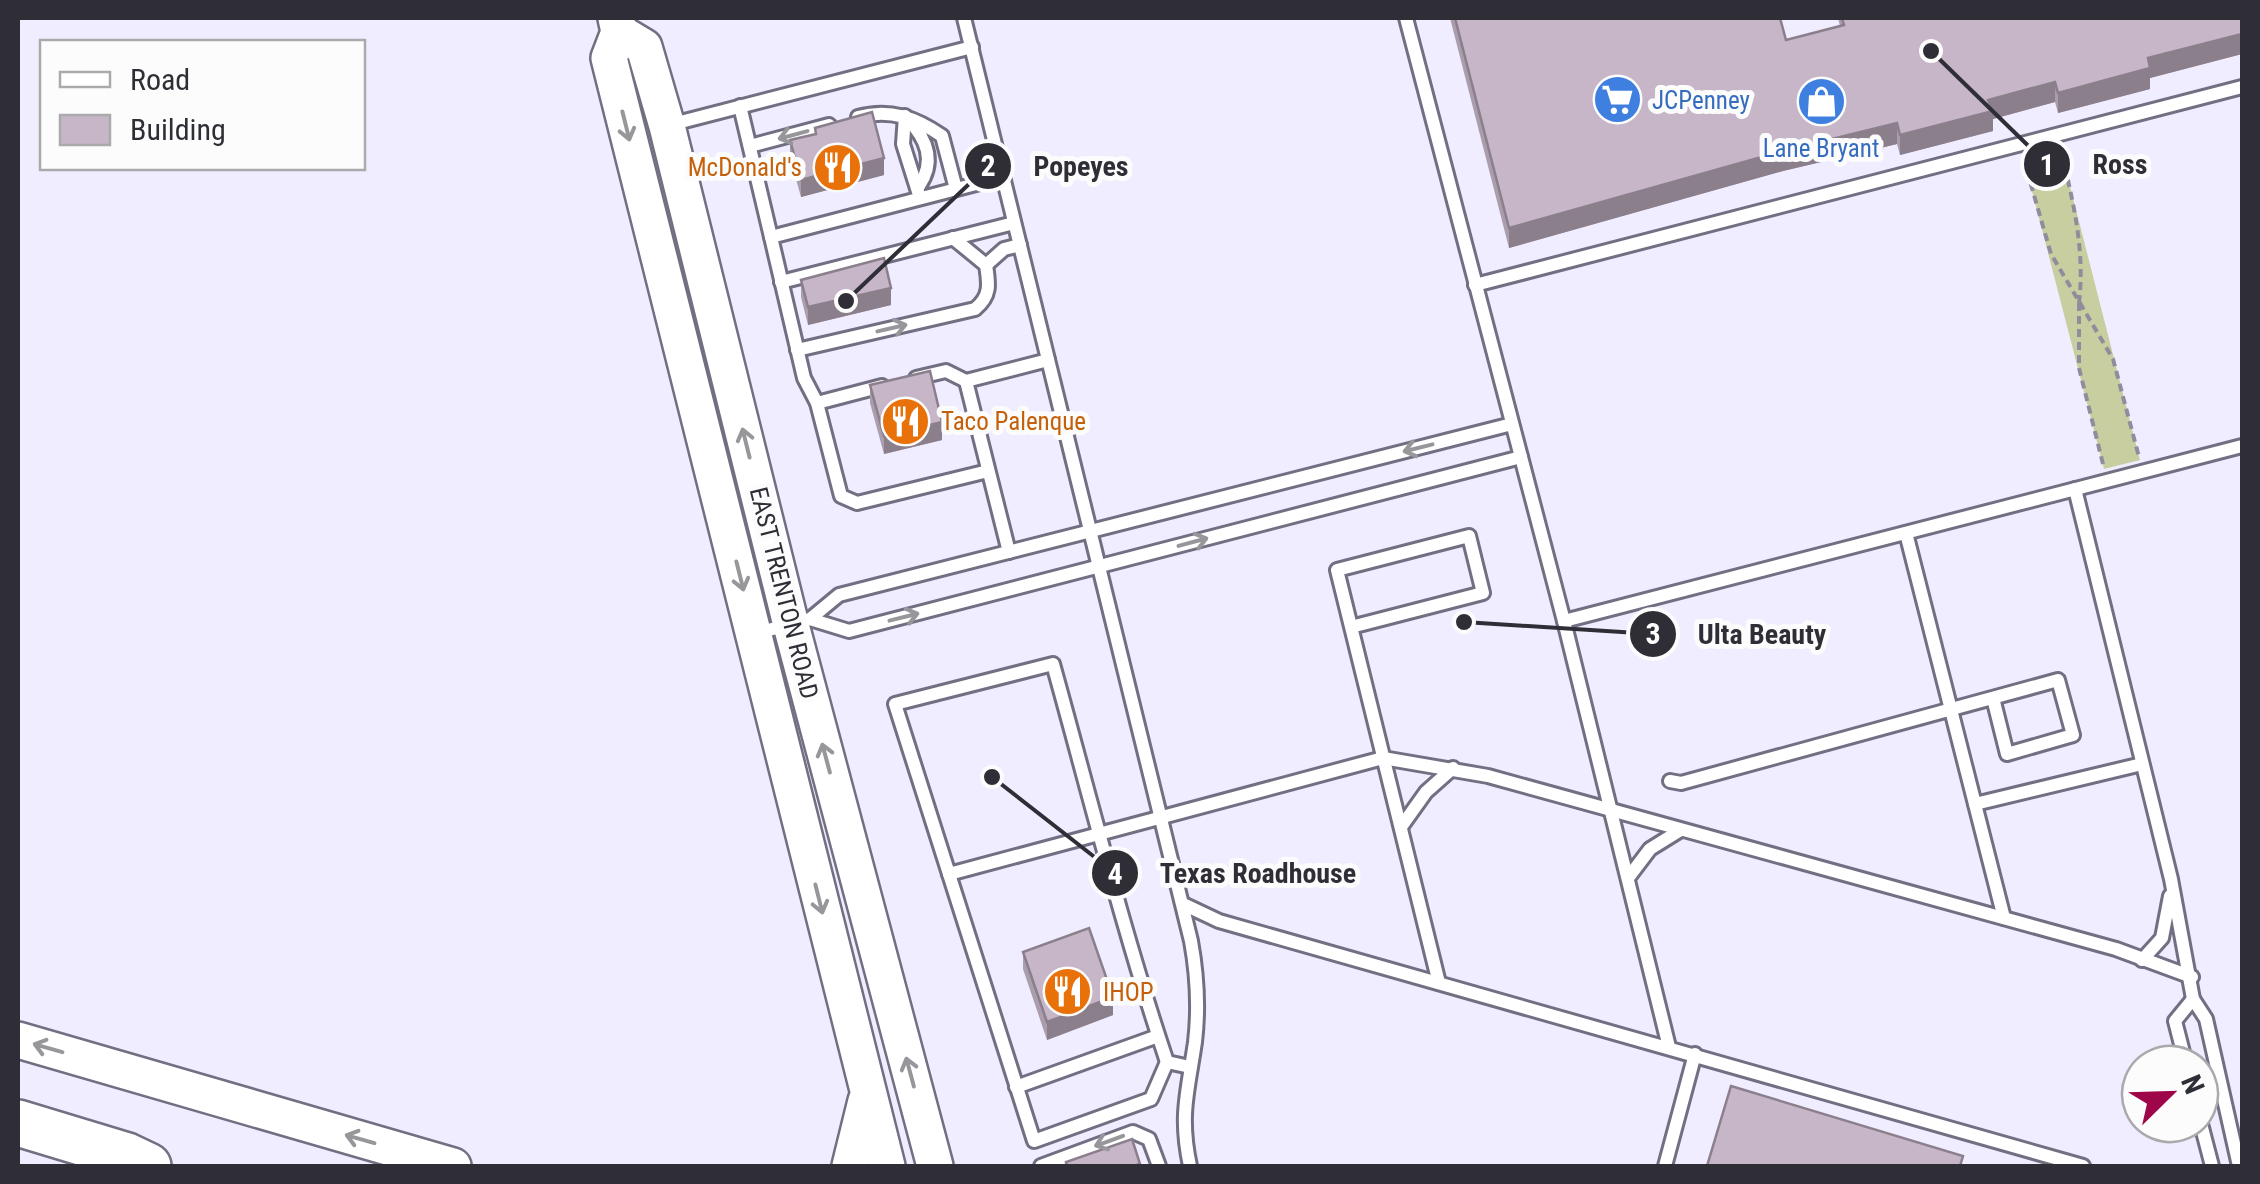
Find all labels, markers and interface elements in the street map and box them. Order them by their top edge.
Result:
legend [40,40,365,170]
text: Road [130,62,190,97]
supermarket icon: JCPenney [1591,74,1643,126]
shop icon: Lane Bryant [1795,76,1847,128]
place label: JCPenney [1652,86,1750,115]
one-way arrow [618,109,636,141]
text: Building [130,112,226,147]
one-way arrow [778,126,810,145]
place label: Lane Bryant [1763,134,1879,163]
callout: Ross [2022,135,2167,193]
callout: Popeyes [963,137,1149,195]
restaurant icon: McDonald's [811,141,863,193]
text: 1 [2039,147,2055,182]
text: 2 [980,148,996,183]
text: Ross [2093,148,2147,181]
text: Popeyes [1033,150,1129,183]
place label: McDonald's [688,153,802,182]
one-way arrow [875,318,907,336]
restaurant icon: Taco Palenque [880,395,932,447]
place label: Taco Palenque [941,407,1086,436]
one-way arrow [735,428,754,459]
one-way arrow [1403,440,1434,459]
street label: EAST TRENTON ROAD [744,484,824,702]
one-way arrow [1177,532,1208,551]
one-way arrow [732,560,751,591]
callout: Ulta Beauty [1628,605,1846,663]
one-way arrow [888,606,919,625]
text: 3 [1645,616,1661,651]
text: Ulta Beauty [1698,618,1827,651]
one-way arrow [816,743,835,774]
callout: Texas Roadhouse [1090,844,1377,902]
text: 4 [1107,856,1123,891]
text: Texas Roadhouse [1160,857,1356,890]
one-way arrow [811,882,830,914]
restaurant icon: IHOP [1042,966,1094,1018]
place label: IHOP [1103,978,1154,1007]
one-way arrow [32,1038,64,1056]
north arrow [2120,1044,2220,1144]
one-way arrow [899,1057,918,1088]
text: N [2174,1070,2211,1099]
one-way arrow [344,1129,376,1147]
one-way arrow [1095,1133,1126,1151]

